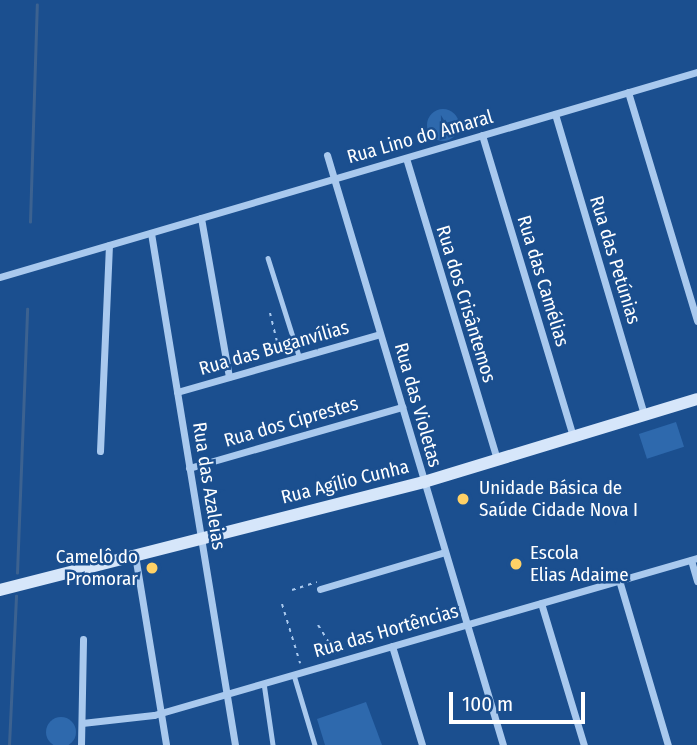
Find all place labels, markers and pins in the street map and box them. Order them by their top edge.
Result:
place label: Unidade Básica de Saúde Cidade Nova I [479,477,638,521]
marker: Unidade Básica de Saúde Cidade Nova I [453,489,473,509]
place label: Escola Elias Adaime [530,542,629,586]
place label: Camelô do Promorar [56,546,138,590]
marker: Escola Elias Adaime [508,556,524,572]
marker: Camelô do Promorar [144,560,160,576]

